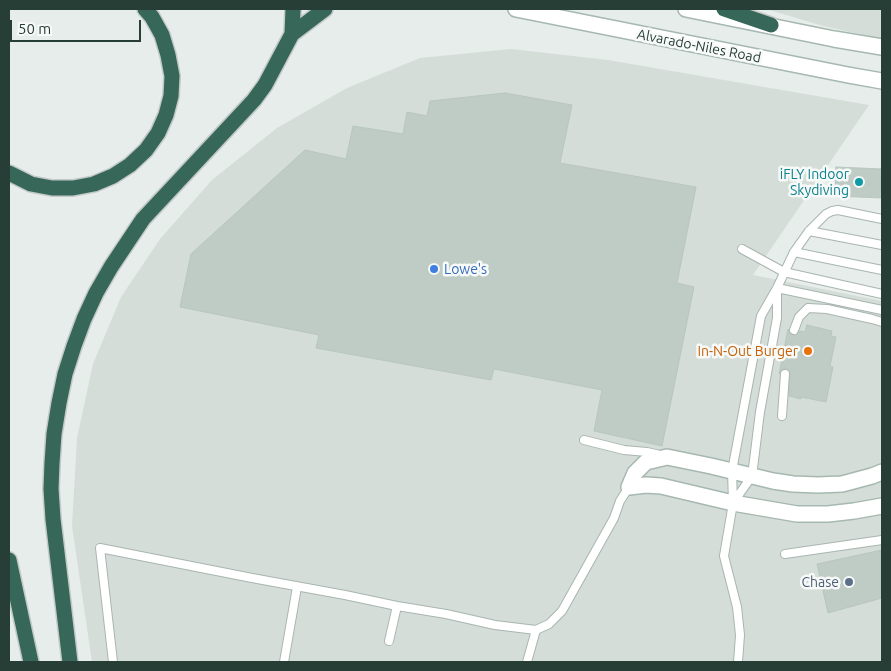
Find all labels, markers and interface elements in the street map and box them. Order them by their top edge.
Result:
scale bar [12,10,144,42]
text: 50 m [18,20,51,37]
street label: Alvarado-Niles Road [636,26,762,66]
place label: iFLY Indoor Skydiving [780,166,849,198]
marker: iFLY Indoor Skydiving [853,176,865,188]
place label: Lowe's [444,261,487,277]
marker: Lowe's [428,263,440,275]
place label: In-N-Out Burger [697,343,798,359]
marker: In-N-Out Burger [802,345,814,357]
place label: Chase [801,574,839,590]
marker: Chase [843,576,855,588]

